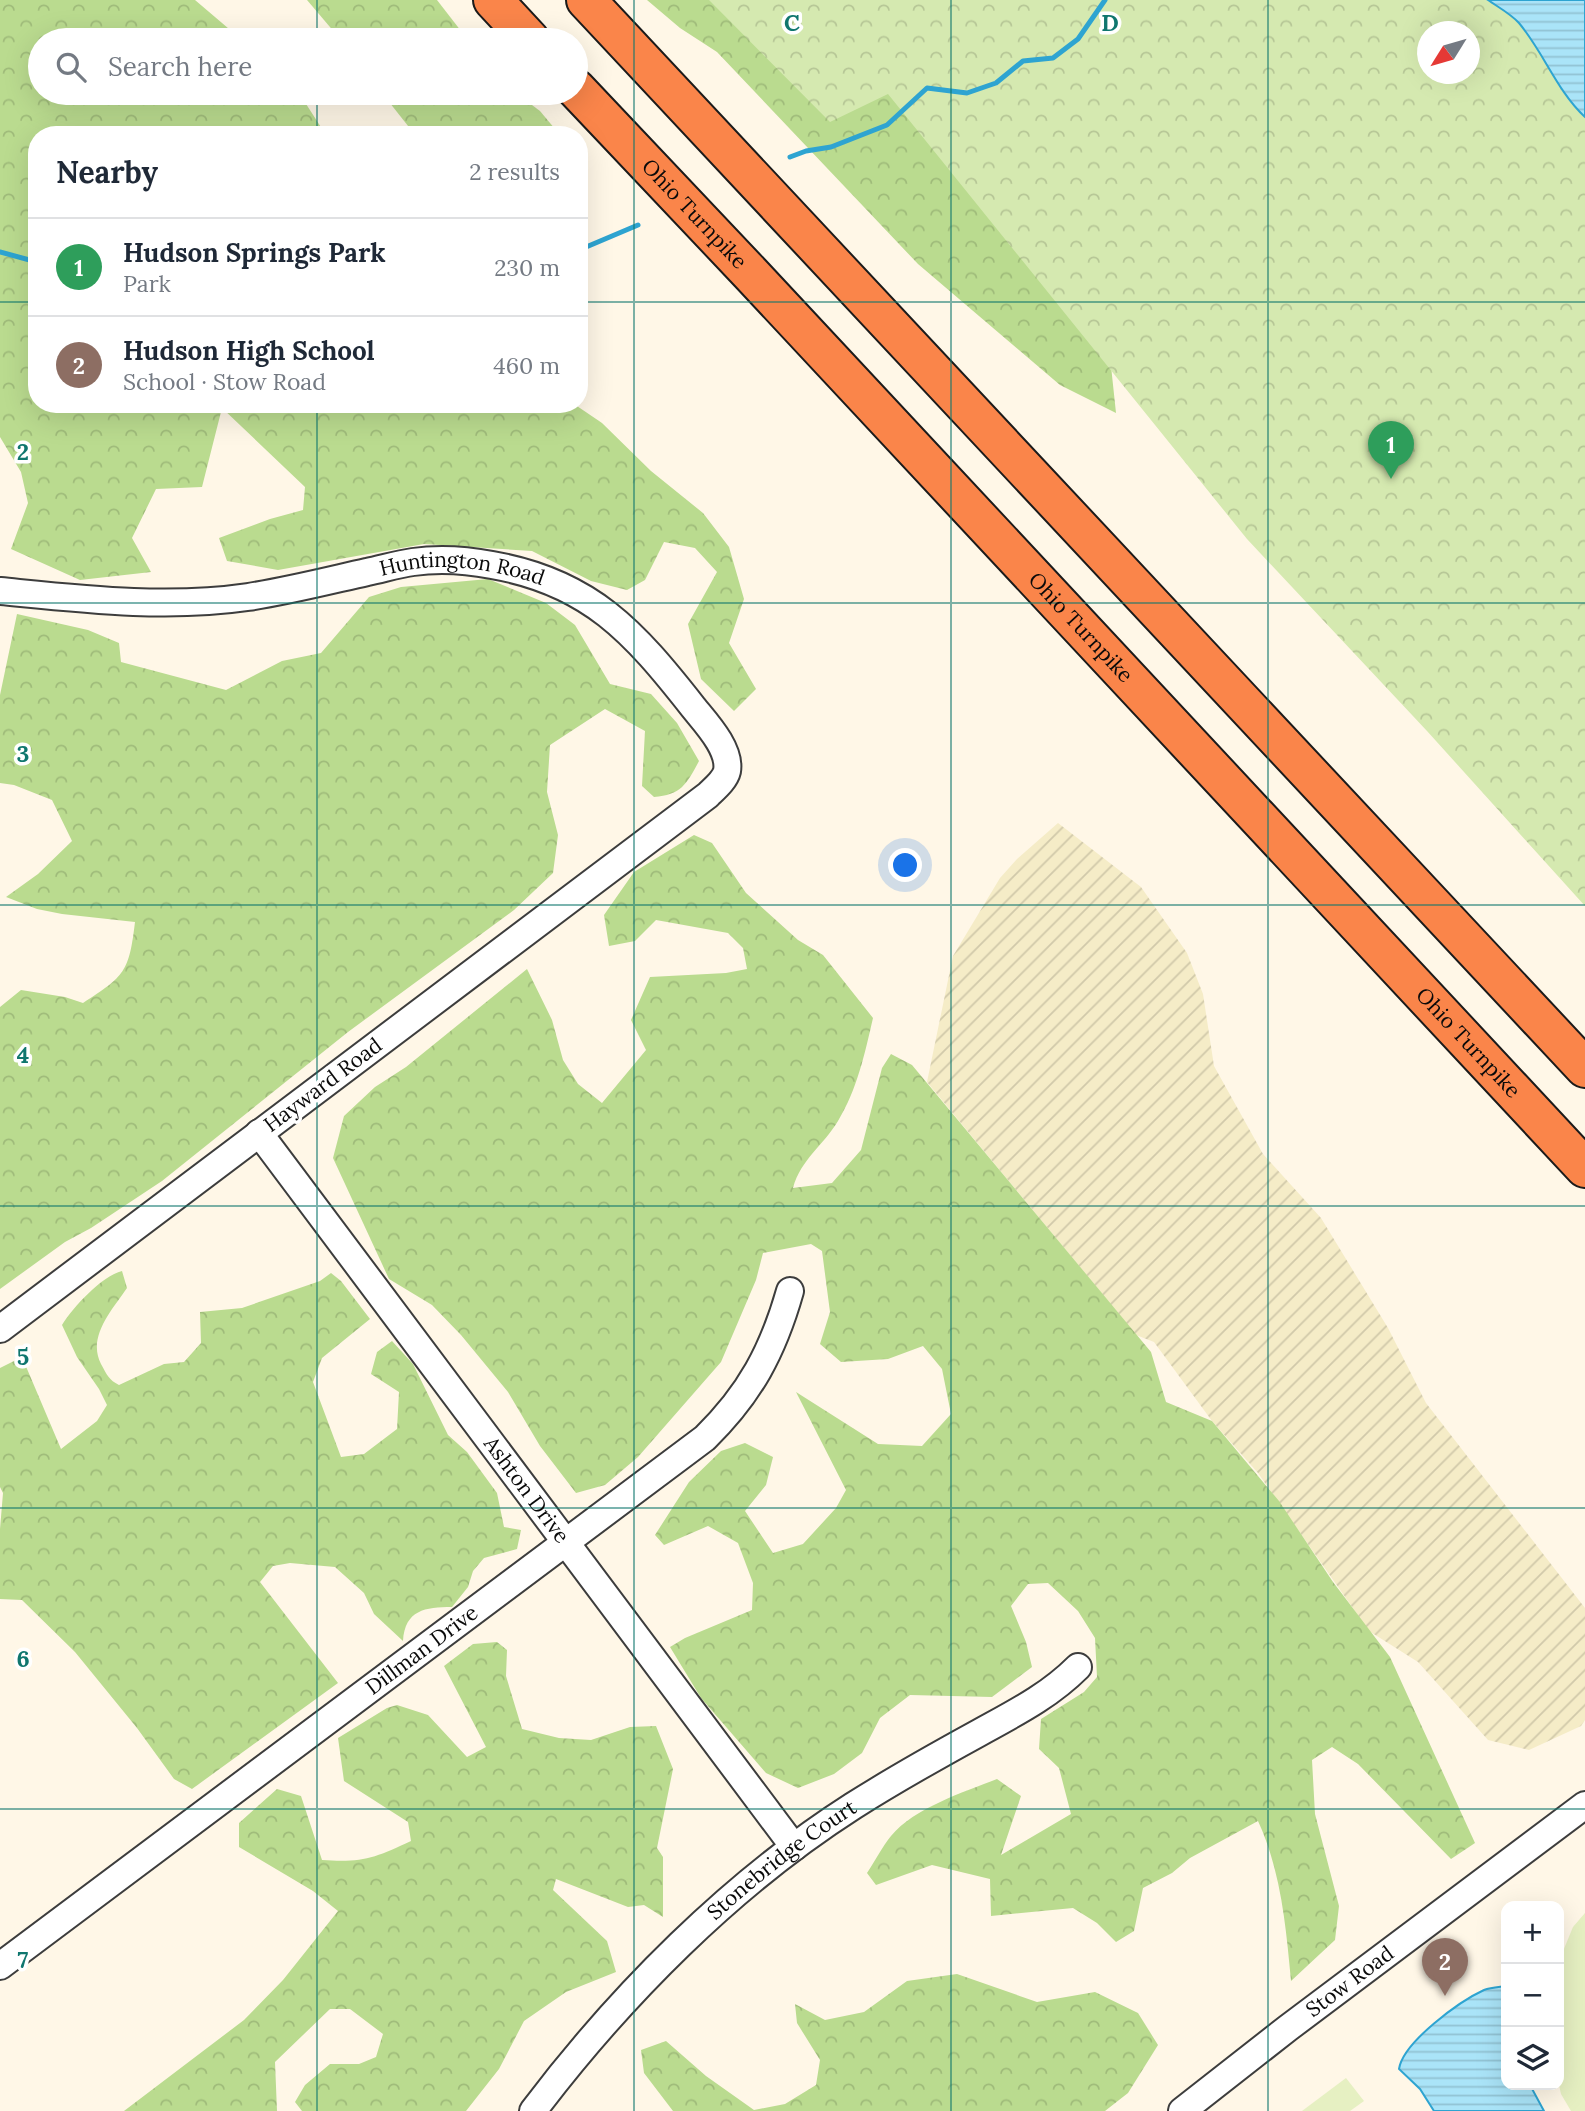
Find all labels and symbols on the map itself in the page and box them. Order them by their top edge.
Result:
text: C [784,8,800,37]
text: D [1101,8,1119,37]
north arrow [1417,21,1480,84]
street label: Ohio Turnpike [636,153,753,274]
pin: 1 [1368,421,1414,479]
text: 2 [17,437,29,466]
street label: Huntington Road [376,546,548,591]
street label: Ohio Turnpike [1023,566,1139,688]
text: 3 [17,739,29,768]
your location [888,848,922,882]
street label: Ohio Turnpike [1410,981,1527,1103]
street label: Hayward Road [258,1031,387,1138]
text: 4 [17,1040,29,1069]
text: 5 [17,1342,29,1371]
street label: Ashton Drive [477,1430,576,1548]
street label: Dillman Drive [360,1599,483,1700]
text: 6 [16,1644,30,1673]
street label: Stonebridge Court [701,1793,862,1926]
pin: 2 [1422,1938,1468,1996]
street label: Stow Road [1300,1939,1399,2023]
text: 7 [18,1945,29,1974]

